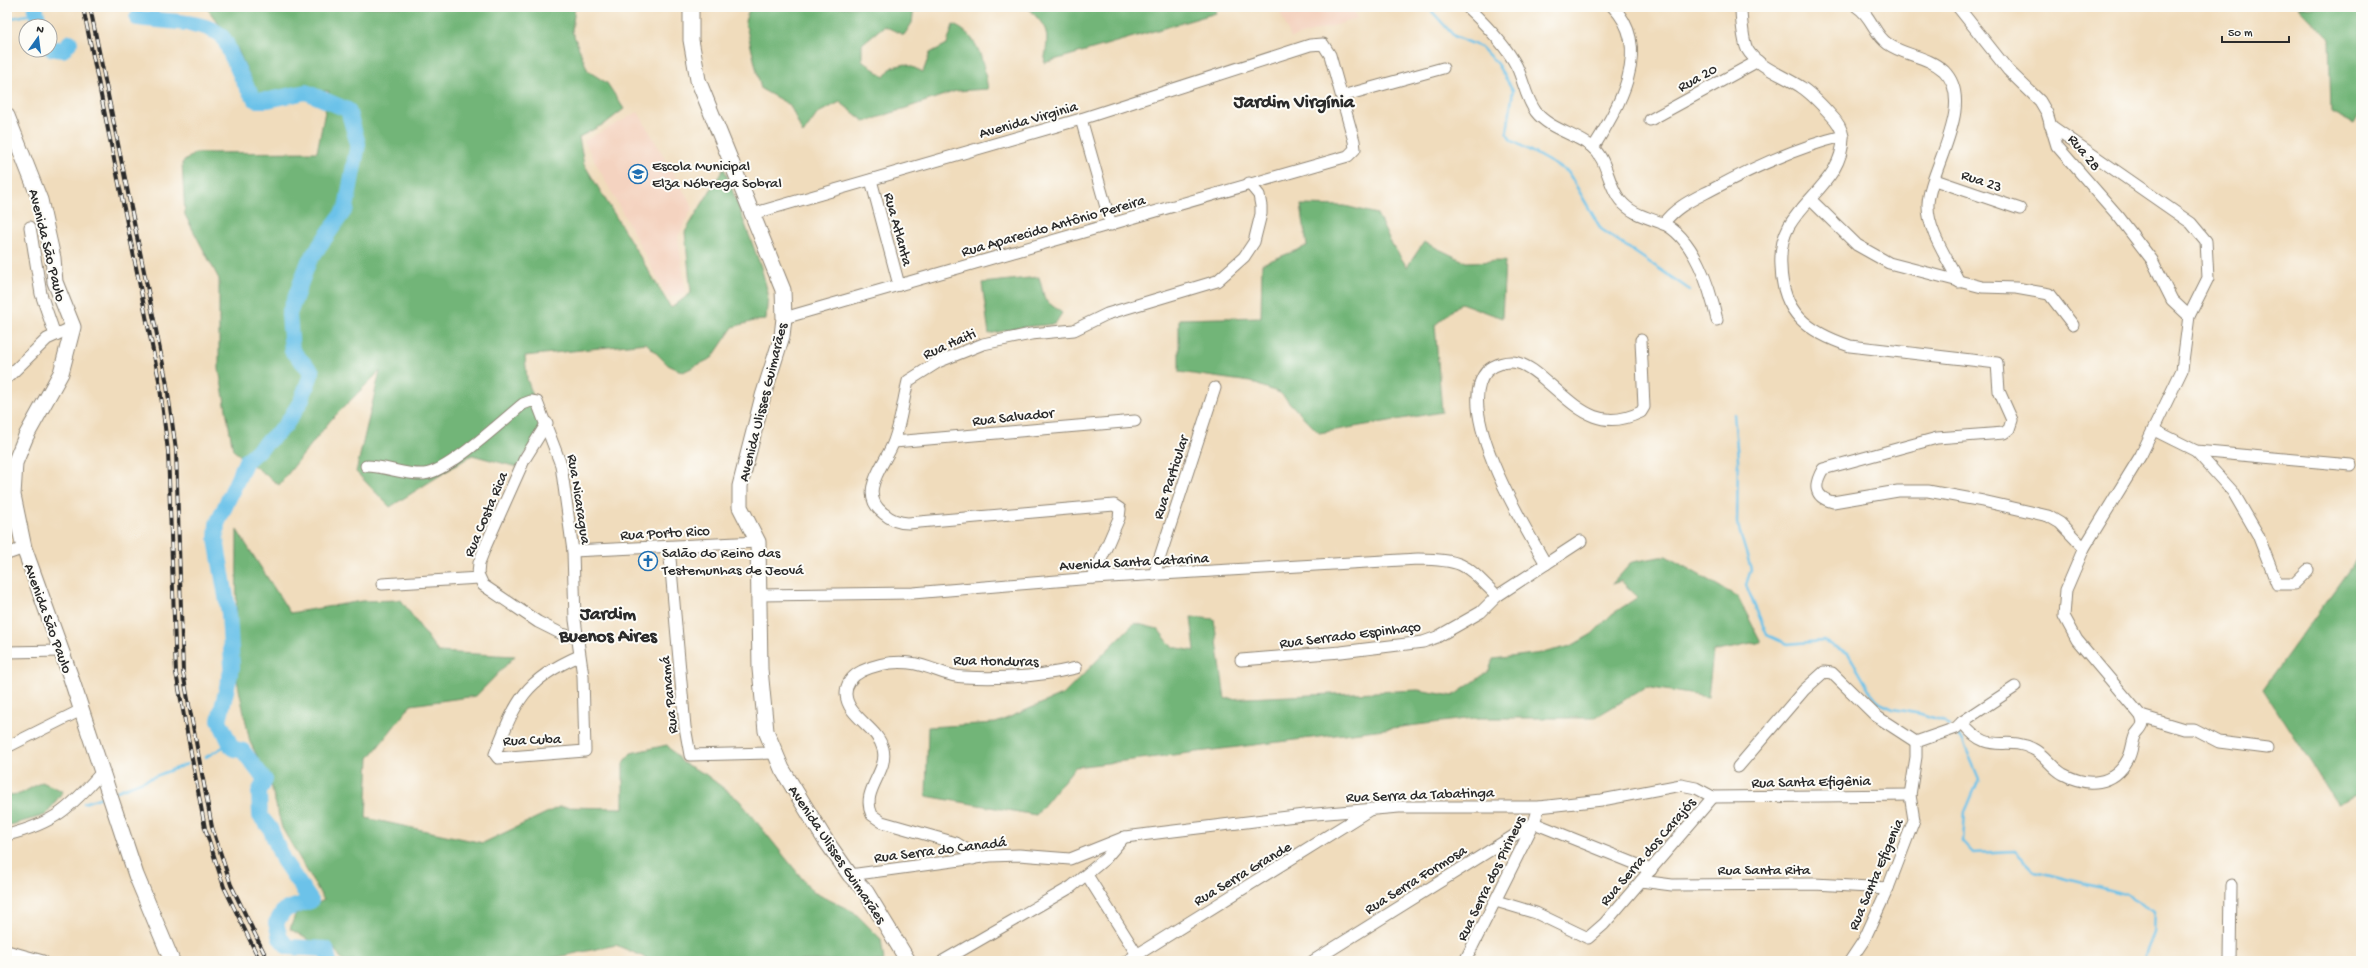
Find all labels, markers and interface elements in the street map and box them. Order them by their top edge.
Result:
north arrow [18,18,58,58]
scale bar [2222,18,2289,44]
text: N [35,24,45,37]
text: 50 m [2228,27,2253,41]
street label: Rua 20 [1675,60,1721,97]
district label: Jardim Virgínia [1233,92,1356,115]
street label: Avenida Virginia [977,98,1081,144]
street label: Rua 28 [2063,131,2104,175]
place label: Escola Municipal Elza Nóbrega Sobral [652,158,782,193]
school or university icon: Escola Municipal Elza Nóbrega Sobral [627,163,649,185]
street label: Rua 23 [1959,167,2004,197]
street label: Avenida São Paulo [23,187,69,304]
street label: Rua Atlanta [879,191,916,269]
street label: Rua Aparecido Antônio Pereira [960,192,1148,262]
street label: Avenida Ulisses Guimarães [735,321,792,484]
street label: Rua Haiti [920,325,979,364]
street label: Rua Salvador [971,405,1057,431]
street label: Rua Particular [1150,432,1194,522]
street label: Rua Nicaragua [562,453,594,546]
street label: Rua Costa Rica [461,469,513,560]
street label: Rua Porto Rico [620,523,711,545]
place label: Salão do Reino das Testemunhas de Jeová [661,545,804,580]
church icon: Salão do Reino das Testemunhas de Jeová [637,550,659,572]
street label: Avenida Santa Catarina [1059,550,1210,576]
street label: Avenida São Paulo [19,561,75,676]
district label: Jardim Buenos Aires [558,604,658,649]
street label: Rua Serrado Espinhaço [1278,618,1422,654]
street label: Rua Honduras [953,652,1039,672]
street label: Rua Panamá [657,654,683,734]
street label: Rua Cuba [503,731,562,751]
street label: Rua Santa Efigênia [1751,773,1872,793]
street label: Avenida Ulisses Guimarães [783,783,890,928]
street label: Rua Serra da Tabatinga [1346,784,1495,808]
street label: Rua Serra dos Carajós [1597,794,1701,910]
street label: Rua Serra dos Pirineus [1454,813,1530,944]
street label: Rua Santa Efigenia [1845,816,1909,933]
street label: Rua Serra do Canadá [873,834,1008,868]
street label: Rua Serra Grande [1191,838,1295,911]
street label: Rua Serra Formosa [1362,842,1471,919]
street label: Rua Santa Rita [1718,862,1811,880]

